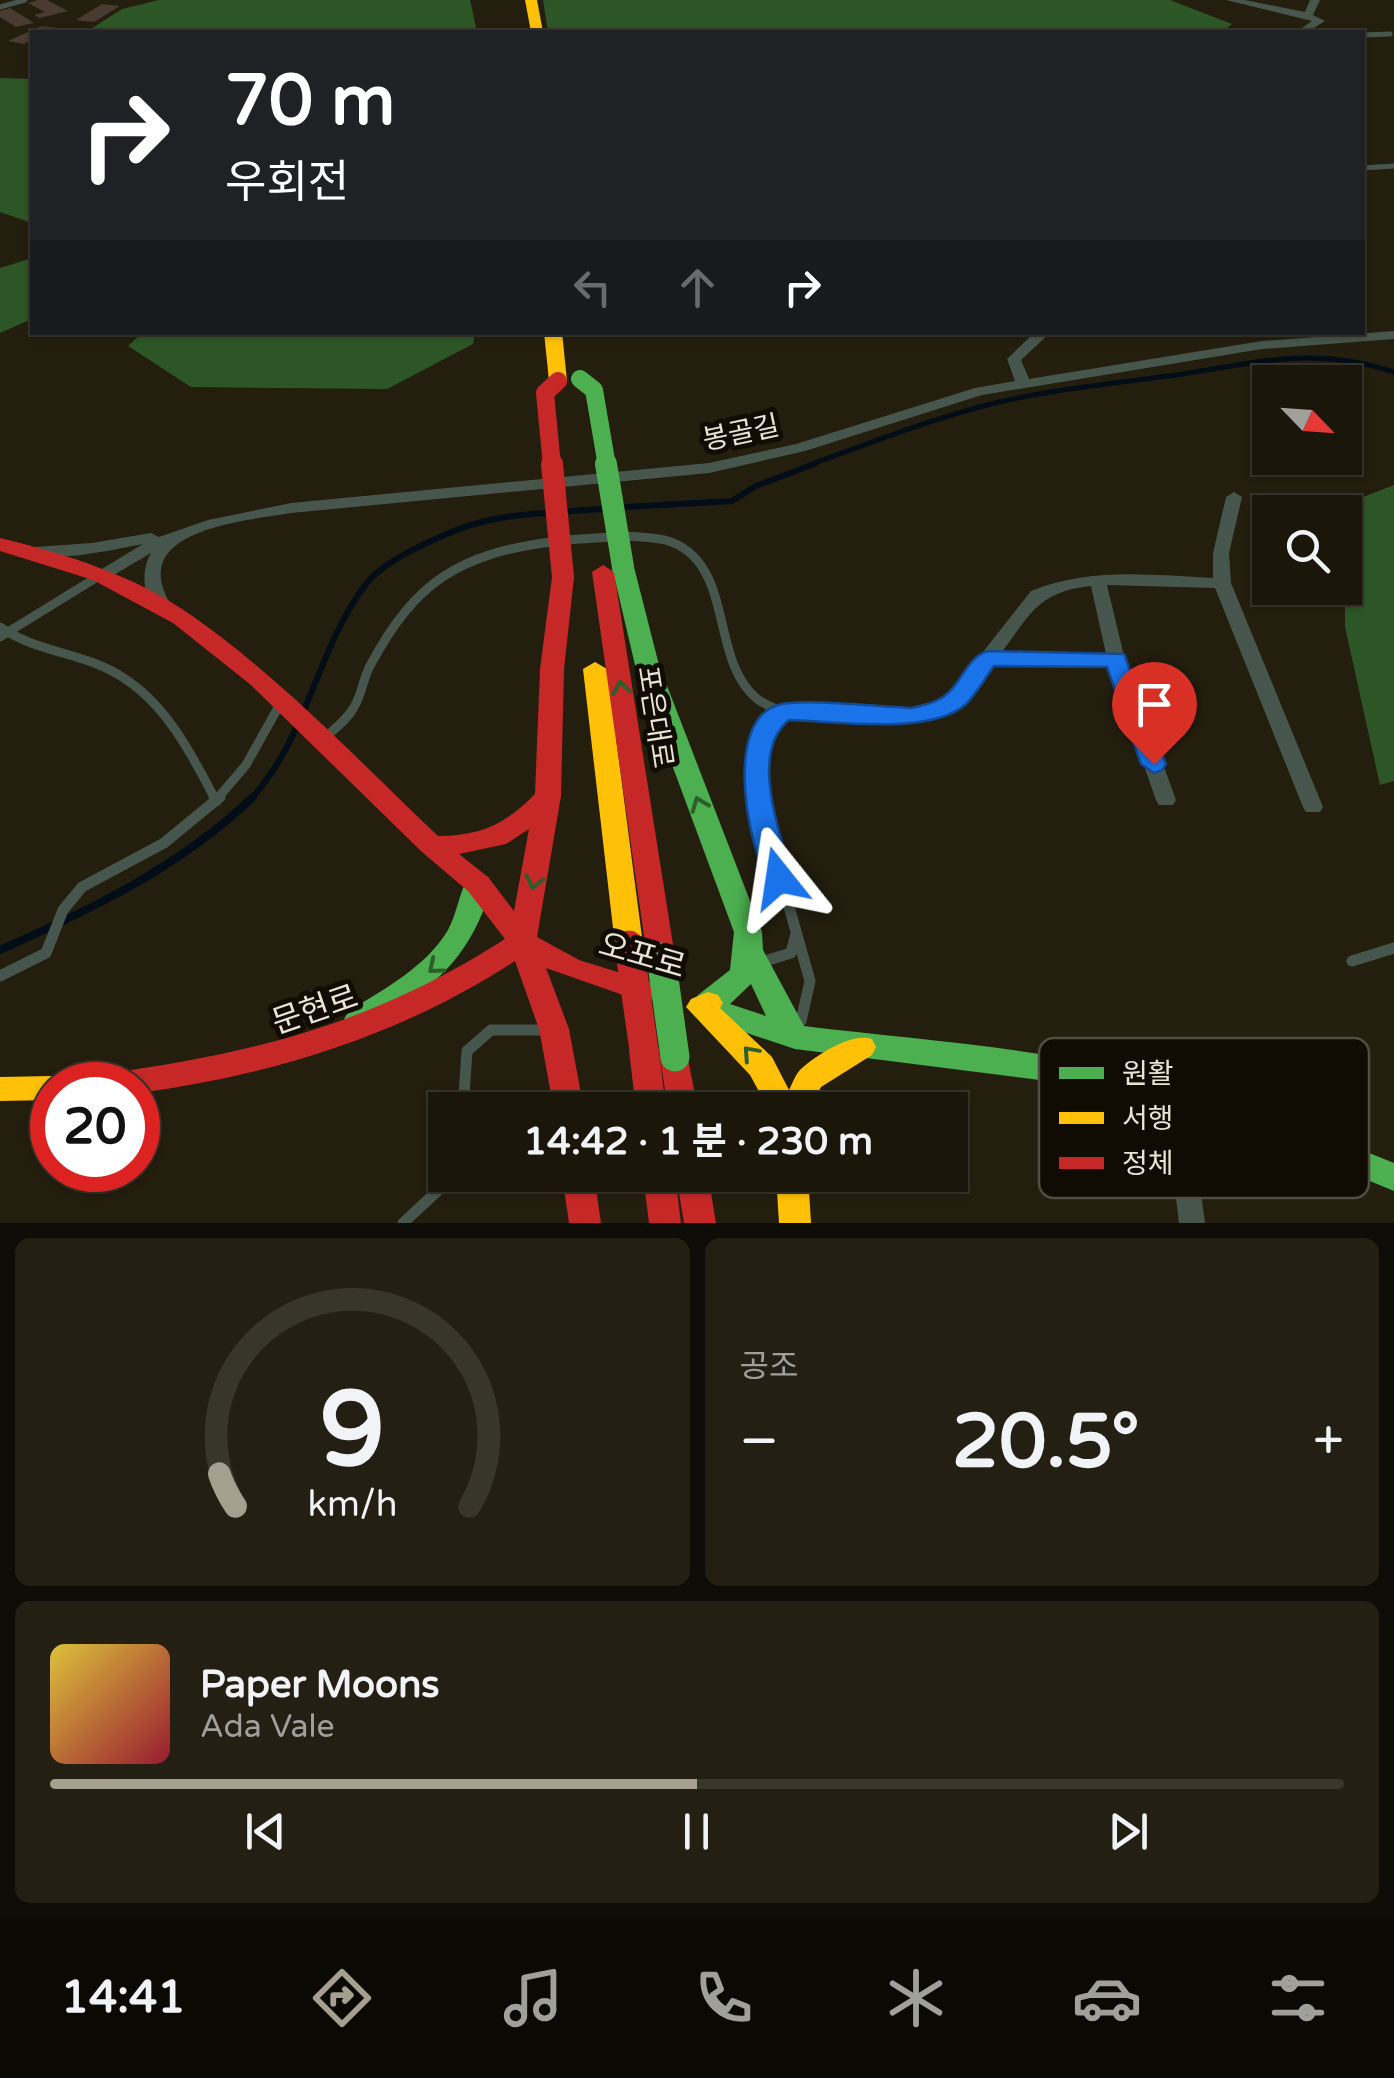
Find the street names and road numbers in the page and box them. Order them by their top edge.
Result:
street label: 봉골길 [700,408,782,458]
street label: 포은대로 [630,663,680,771]
street label: 오포로 [594,926,690,986]
street label: 문현로 [267,978,363,1042]

